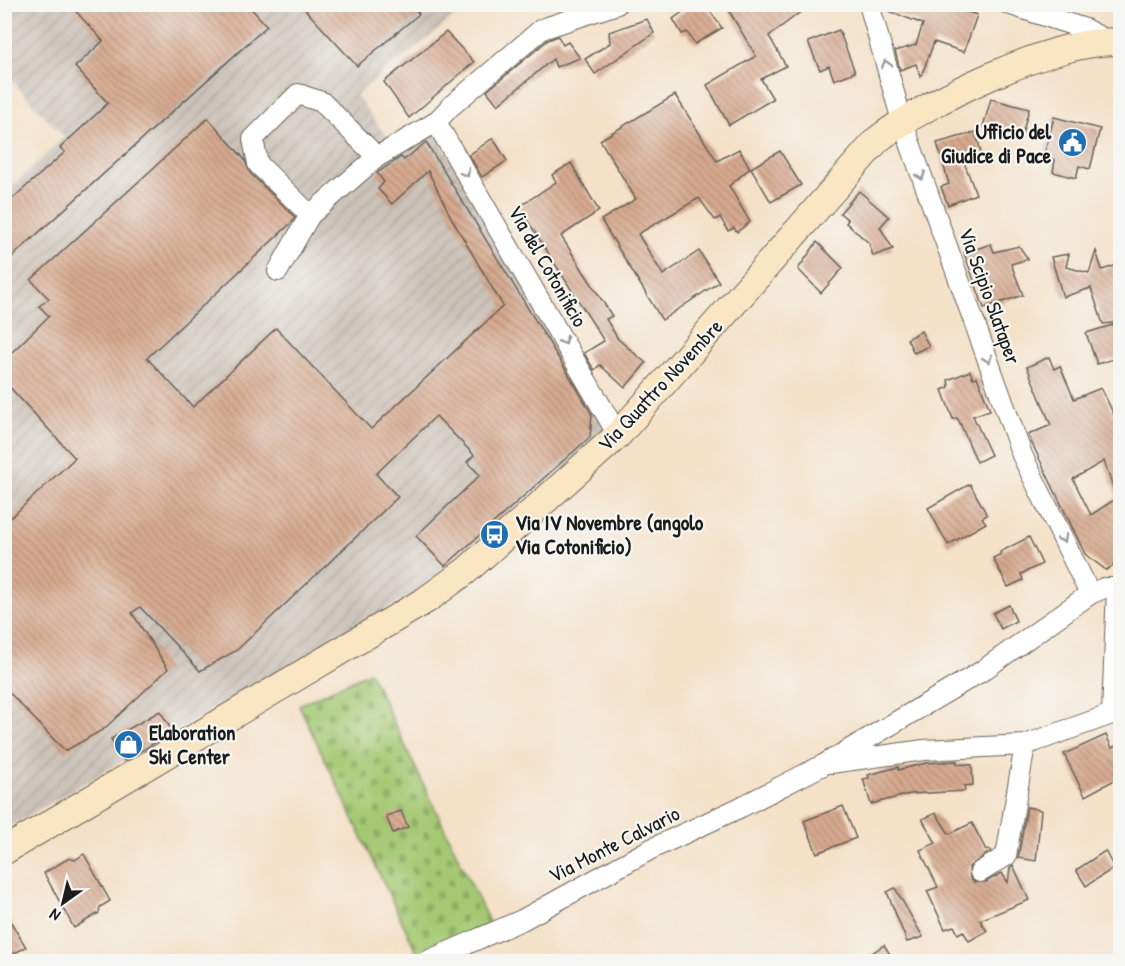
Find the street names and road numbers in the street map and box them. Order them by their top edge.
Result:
street label: Via del Cotonificio [501,200,595,332]
street label: Via Scipio Slataper [952,224,1028,368]
street label: Via Quattro Novembre [591,312,729,458]
street label: Via Monte Calvario [543,798,685,890]

